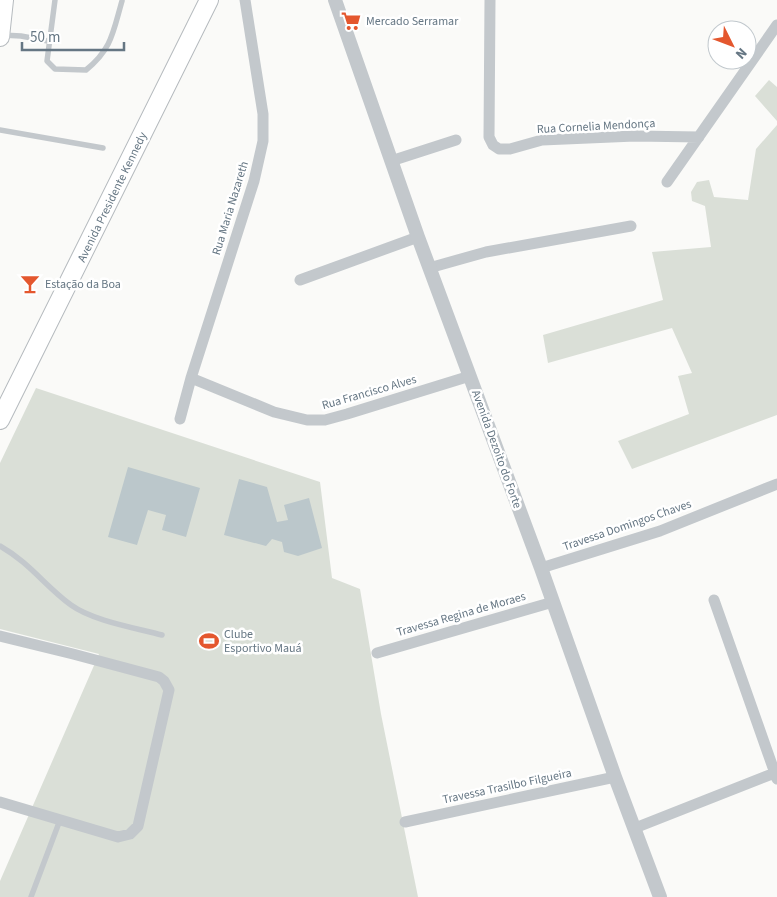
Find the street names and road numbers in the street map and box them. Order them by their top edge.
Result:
street label: Rua Cornelia Mendonça [536,115,656,138]
street label: Avenida Presidente Kennedy [73,129,152,265]
street label: Rua Maria Nazareth [208,159,253,257]
street label: Rua Francisco Alves [320,371,418,414]
street label: Avenida Dezoito do Forte [467,388,526,511]
street label: Travessa Domingos Chaves [561,495,694,555]
street label: Travessa Regina de Moraes [395,588,528,641]
street label: Travessa Trasilbo Filgueira [441,764,573,808]

